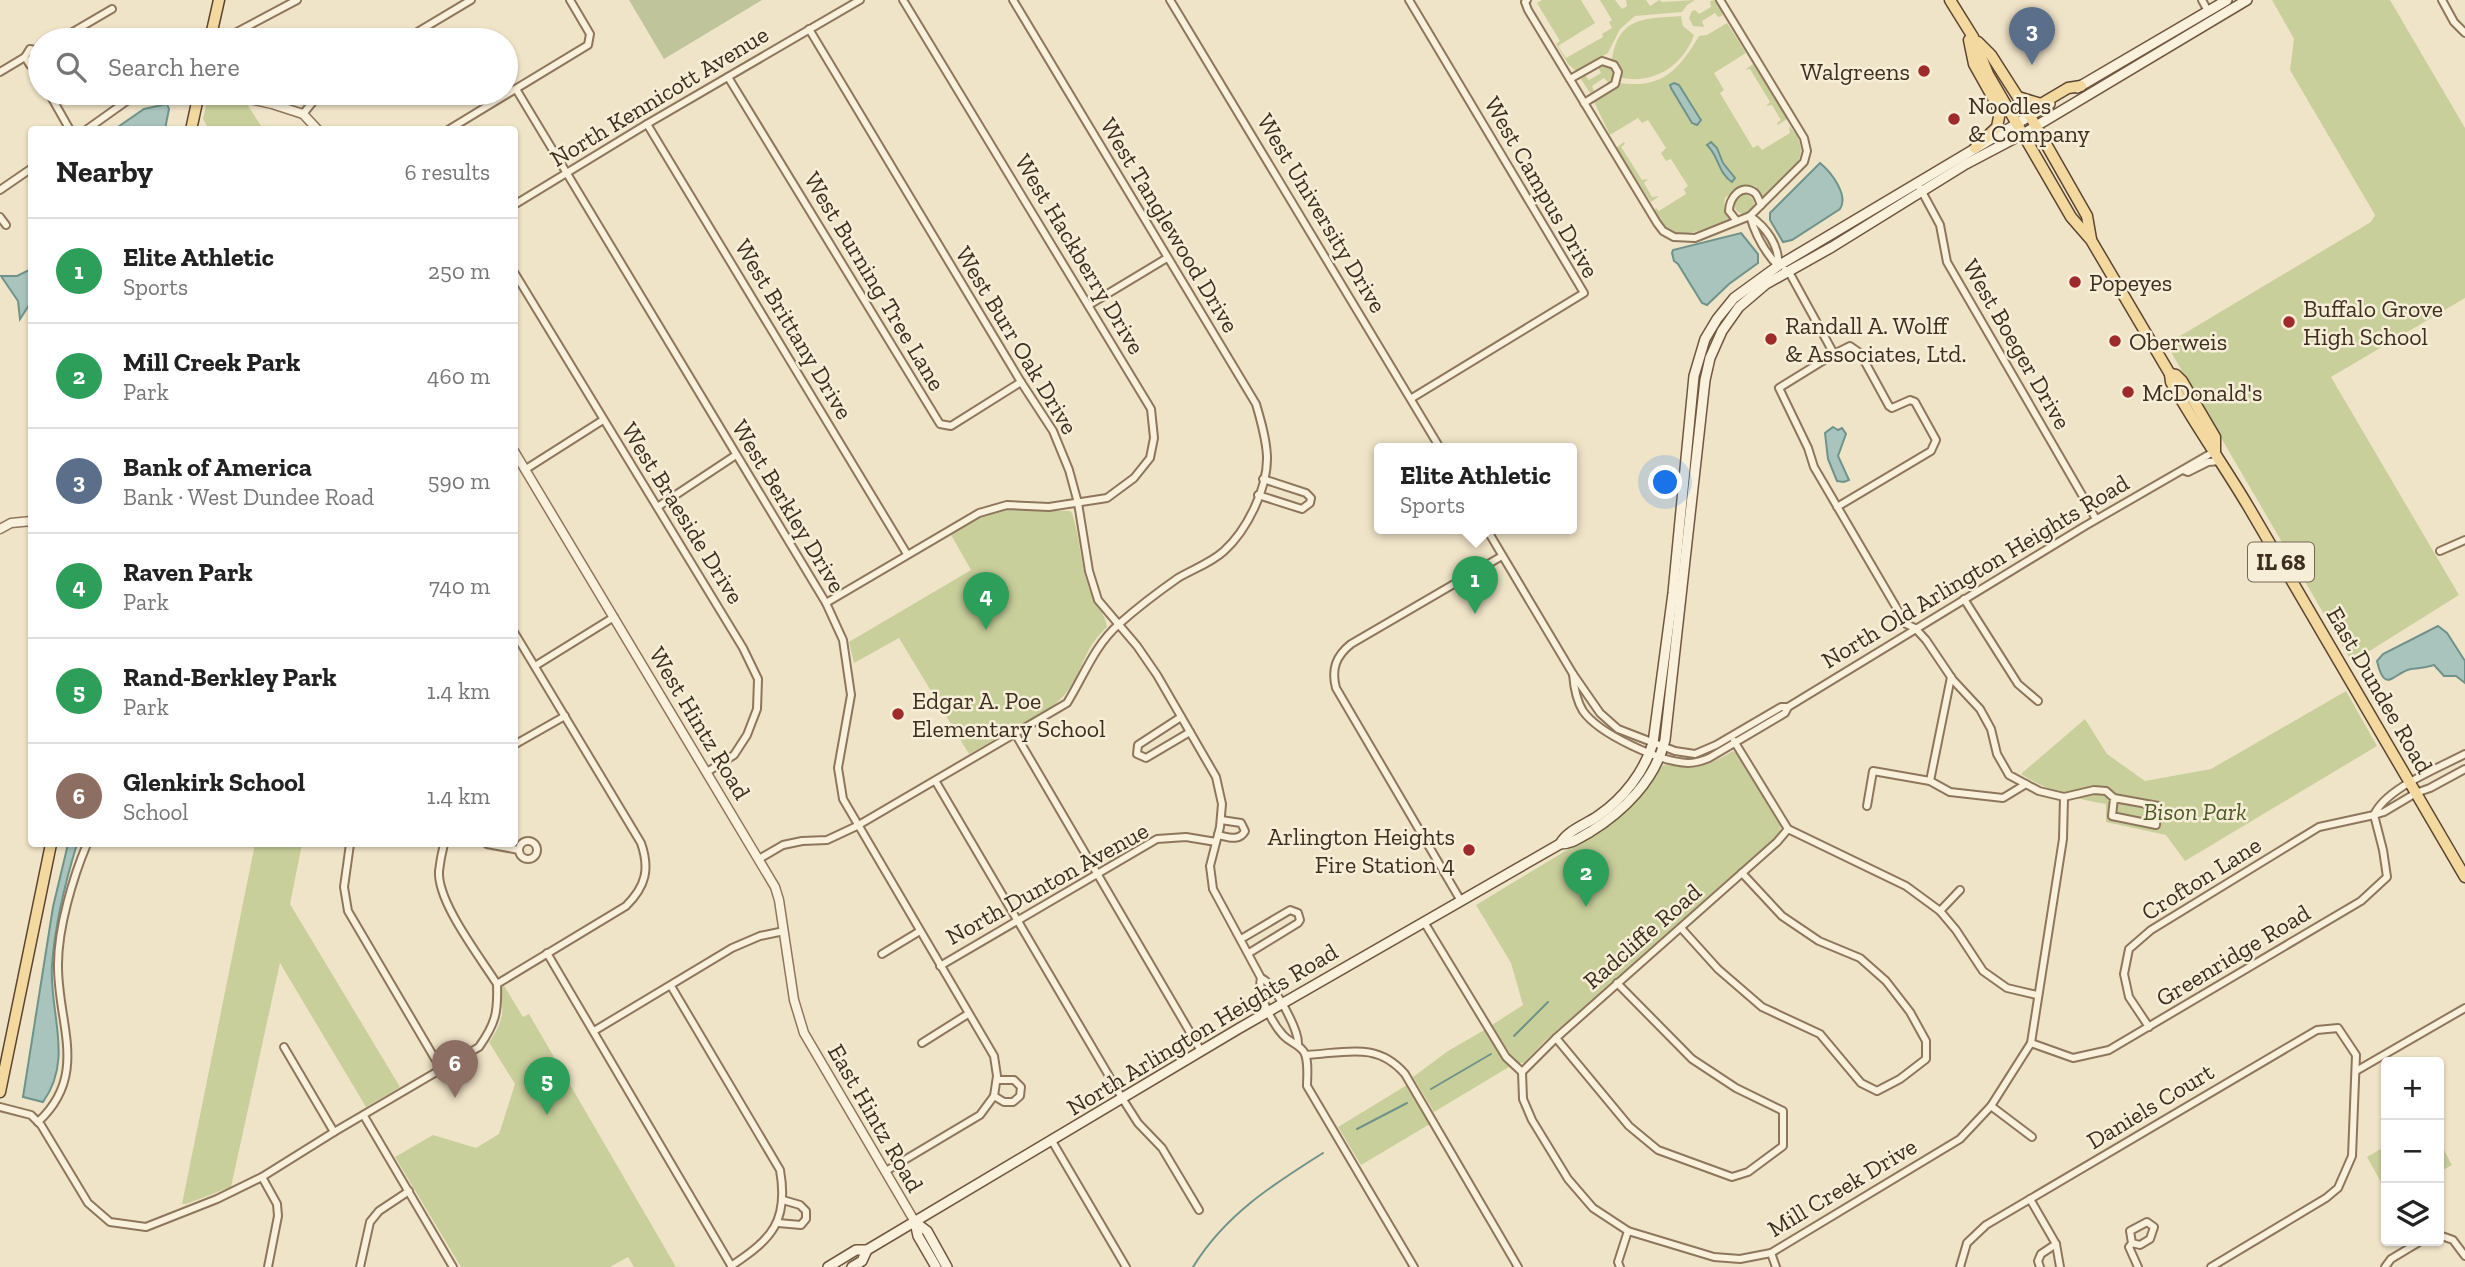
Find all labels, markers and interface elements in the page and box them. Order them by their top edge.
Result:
pin: 3 [2009,7,2055,65]
street label: North Kennicott Avenue [545,19,773,173]
search box [28,28,518,105]
icon: search [52,48,90,86]
text: Search here [108,51,240,83]
place label: Walgreens [1801,57,1910,86]
marker: Walgreens [1916,63,1932,79]
street label: West Campus Drive [1478,91,1606,283]
place label: Noodles & Company [1968,91,2090,148]
street label: West University Drive [1251,108,1393,318]
marker: Noodles & Company [1946,111,1962,127]
street label: West Tanglewood Drive [1094,113,1246,337]
street label: West Hackberry Drive [1009,149,1151,359]
text: Nearby [56,154,153,190]
text: 6 results [404,158,490,186]
street label: West Burning Tree Lane [798,166,952,396]
street label: West Brittany Drive [729,234,859,424]
text: Elite Athletic [123,241,274,273]
street label: West Burr Oak Drive [949,241,1085,439]
street label: West Boeger Drive [1957,254,2077,434]
text: 1 [74,257,84,285]
text: 250 m [428,257,490,285]
place label: Popeyes [2089,268,2172,297]
text: Sports [123,273,188,301]
marker: Popeyes [2067,274,2083,290]
place label: Buffalo Grove High School [2303,294,2443,351]
place label: Randall A. Wolff & Associates, Ltd. [1785,311,1967,368]
marker: Buffalo Grove High School [2281,314,2297,330]
place label: Oberweis [2129,327,2227,356]
marker: Randall A. Wolff & Associates, Ltd. [1763,331,1779,347]
marker: Oberweis [2107,333,2123,349]
text: Mill Creek Park [123,346,300,378]
text: 2 [73,362,85,390]
text: 460 m [427,362,490,390]
text: Park [123,378,169,406]
place label: McDonald's [2142,378,2262,407]
marker: McDonald's [2120,384,2136,400]
street label: West Berkley Drive [726,414,852,598]
street label: West Braeside Drive [615,417,751,609]
popup [1374,443,1577,534]
text: Bank of America [123,451,312,483]
text: Elite Athletic [1400,459,1551,491]
your location [1648,465,1682,499]
text: 3 [73,467,85,495]
text: 590 m [428,467,490,495]
street label: North Old Arlington Heights Road [1816,468,2134,674]
text: Bank · West Dundee Road [123,483,374,511]
text: Sports [1400,491,1465,519]
road number: IL 68 [2248,542,2314,582]
text: Raven Park [123,556,253,588]
pin: 1 [1452,556,1498,614]
text: 4 [72,572,86,600]
text: 740 m [429,572,490,600]
pin: 4 [963,572,1009,630]
text: Park [123,588,169,616]
street label: East Dundee Road [2321,602,2439,778]
street label: West Hintz Road [643,641,757,805]
text: Rand-Berkley Park [123,661,337,693]
text: 5 [73,677,85,705]
text: 1.4 km [427,677,490,705]
place label: Edgar A. Poe Elementary School [912,686,1106,743]
text: Park [123,693,169,721]
marker: Edgar A. Poe Elementary School [890,706,906,722]
text: Glenkirk School [123,766,305,798]
text: 6 [73,782,85,810]
text: 1.4 km [427,782,490,810]
park label: Bison Park [2143,797,2247,826]
text: School [123,798,188,826]
street label: North Dunton Avenue [941,815,1153,951]
place label: Arlington Heights Fire Station 4 [1268,822,1455,879]
street label: Crofton Lane [2136,830,2266,926]
marker: Arlington Heights Fire Station 4 [1461,842,1477,858]
pin: 2 [1563,849,1609,907]
street label: Radcliffe Road [1577,877,1707,995]
street label: Greenridge Road [2151,898,2315,1012]
street label: North Arlington Heights Road [1061,937,1343,1121]
street label: East Hintz Road [822,1039,930,1197]
pin: 6 [432,1040,478,1098]
pin: 5 [524,1057,570,1115]
street label: Daniels Court [2081,1057,2219,1155]
map controls [2381,1057,2444,1246]
button: + [2381,1057,2444,1120]
button: − [2381,1120,2444,1183]
street label: Mill Creek Drive [1762,1131,1922,1243]
button: layers [2381,1183,2444,1246]

